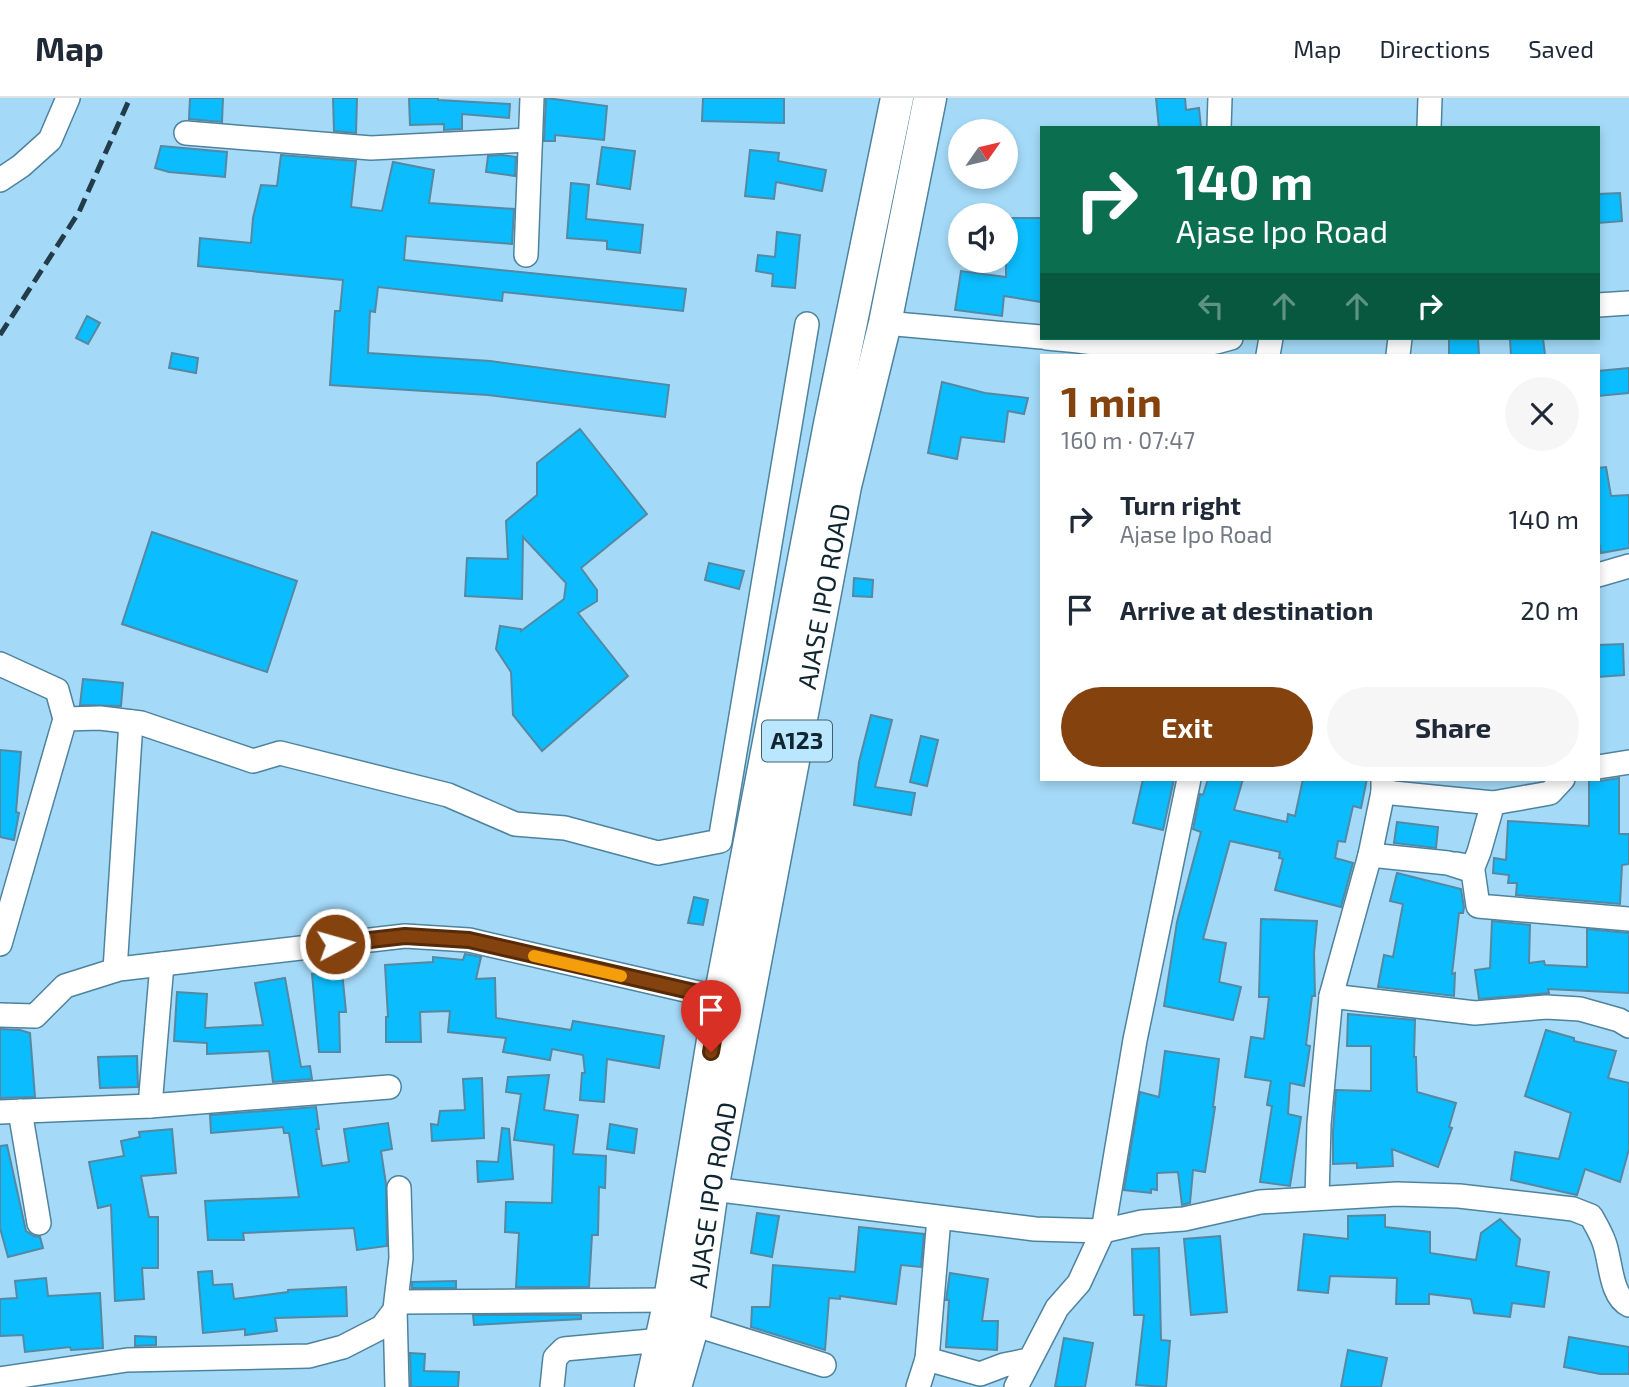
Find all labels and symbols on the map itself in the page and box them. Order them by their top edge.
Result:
north arrow [948,119,1018,189]
street label: AJASE IPO ROAD [790,501,855,691]
road number: A123 [762,720,832,762]
position arrow [298,907,372,981]
pin [681,980,741,1052]
street label: AJASE IPO ROAD [681,1099,742,1290]

